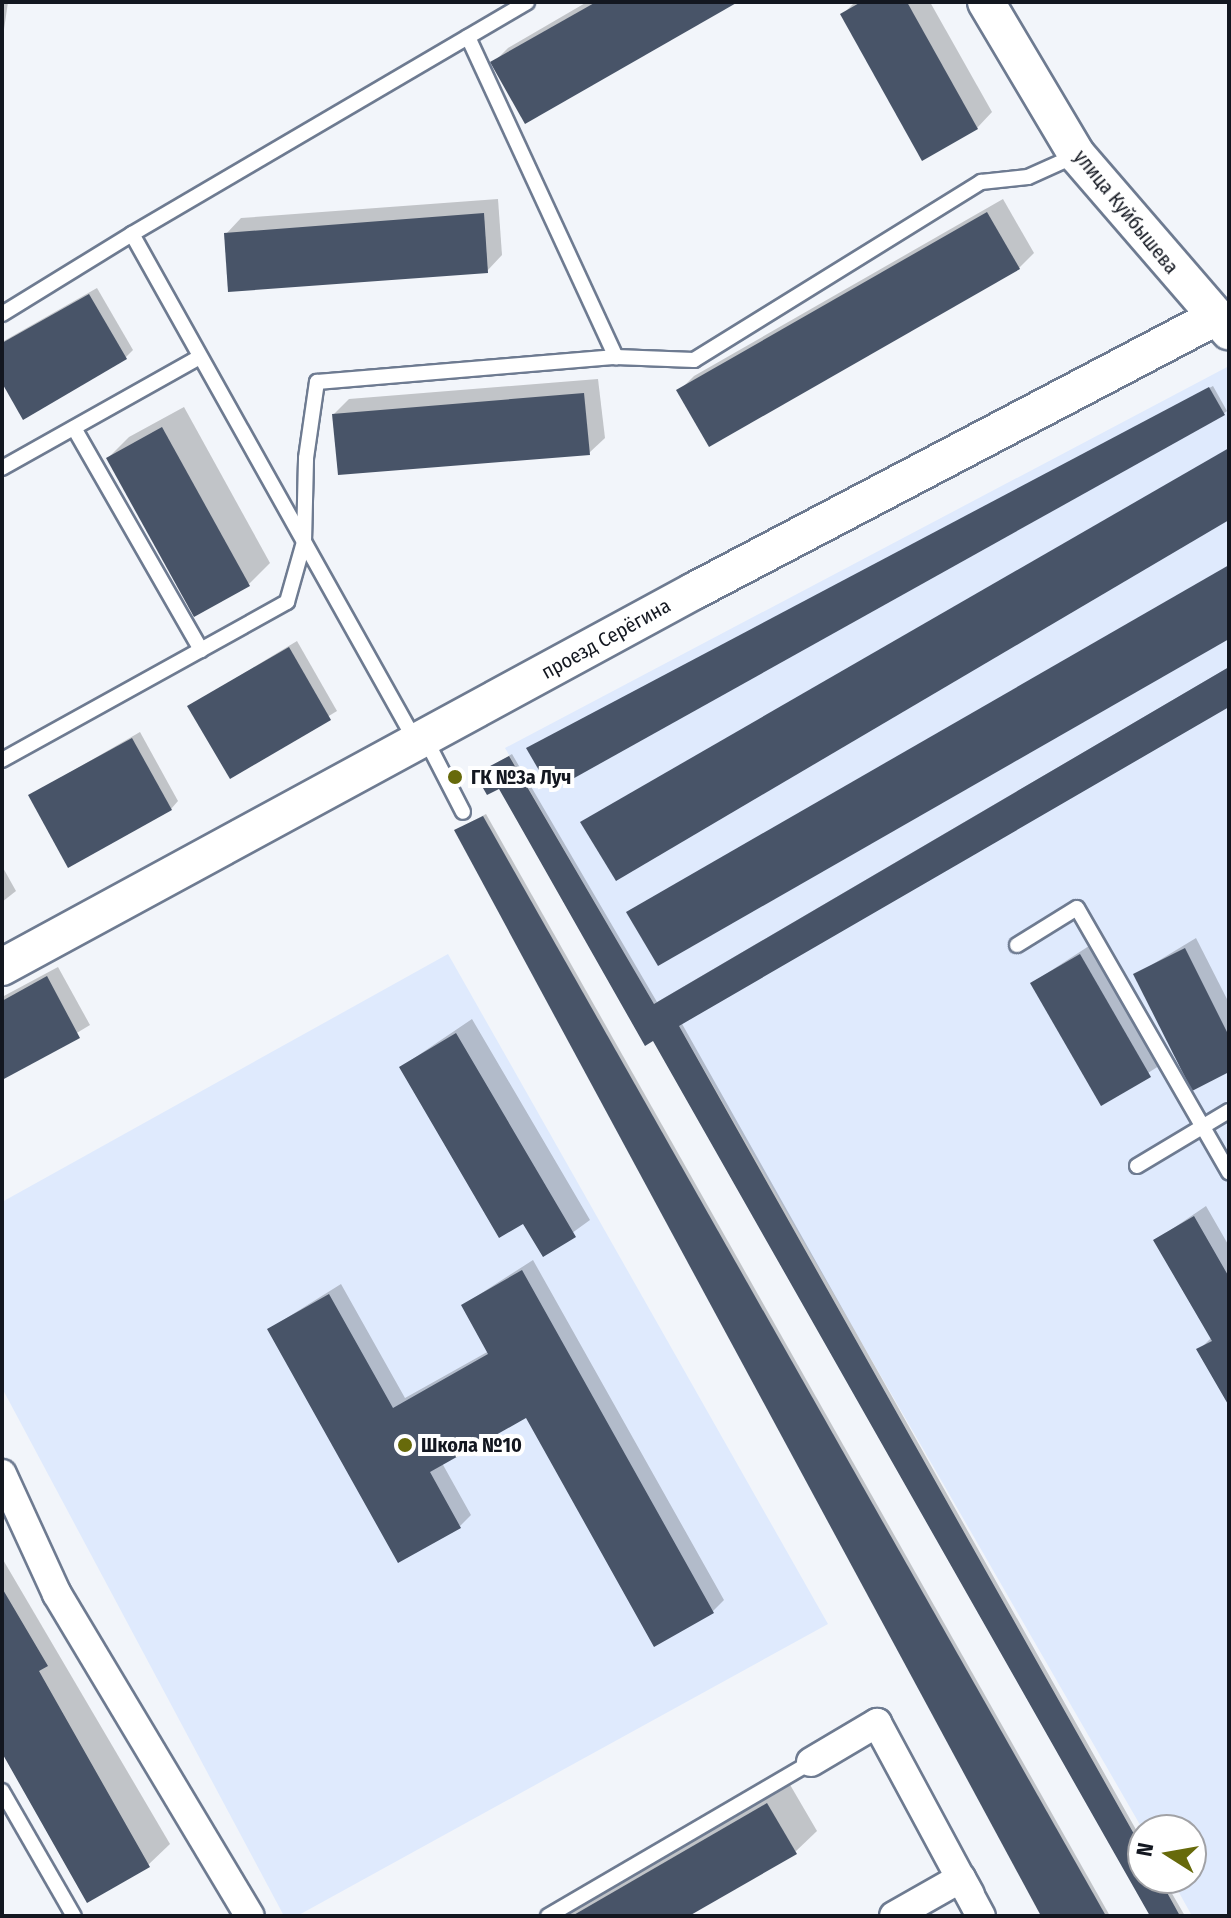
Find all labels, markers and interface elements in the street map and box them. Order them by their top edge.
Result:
street label: улица Куйбышева [1069,145,1183,279]
street label: проезд Серёгина [537,594,675,684]
place label: ГК №3а Луч [471,765,571,789]
marker: ГК №3а Луч [446,768,464,786]
place label: Школа №10 [421,1433,522,1457]
marker: Школа №10 [396,1436,414,1454]
north arrow [1127,1814,1207,1894]
text: N [1130,1841,1159,1859]

